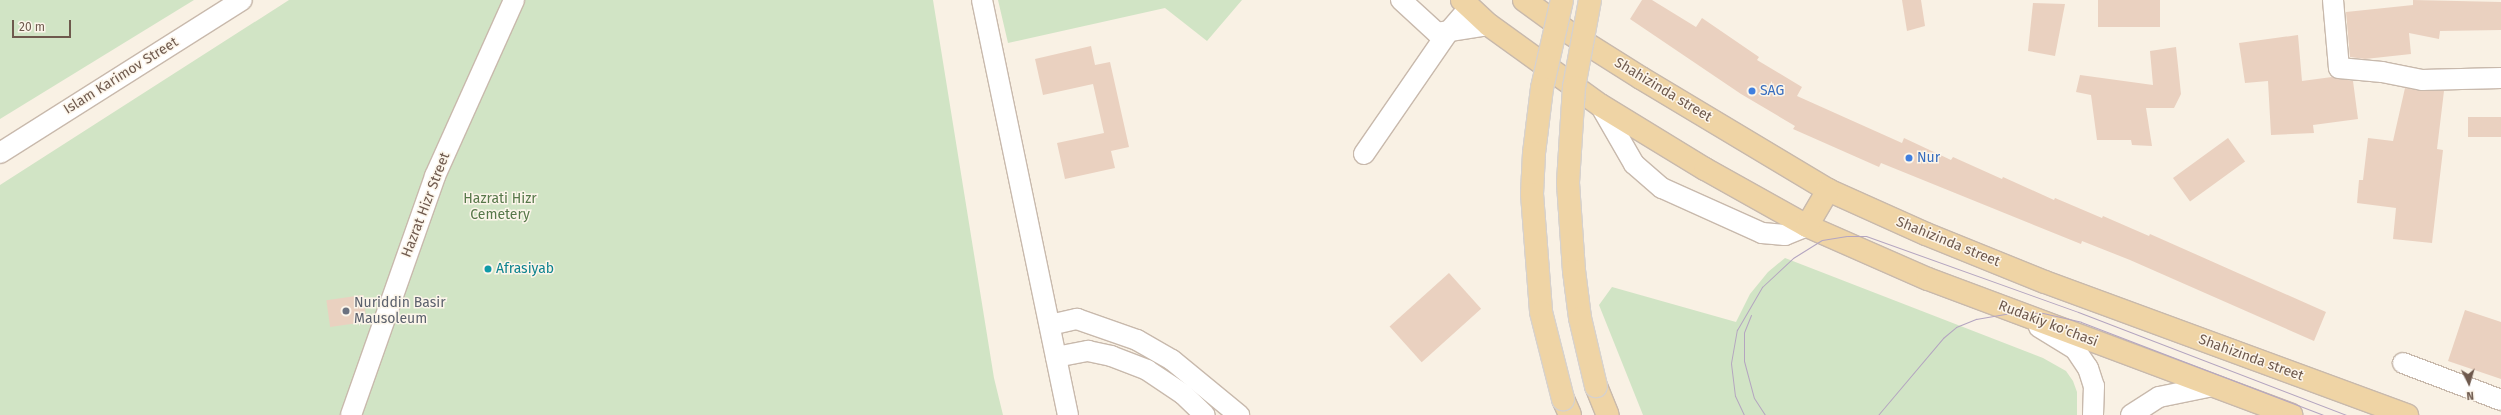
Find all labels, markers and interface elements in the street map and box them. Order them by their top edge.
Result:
scale bar [14,12,73,38]
text: 20 m [19,20,45,34]
street label: Islam Karimov Street [61,34,181,118]
street label: Shahizinda street [1611,54,1715,126]
place label: SAG [1760,83,1784,99]
marker: SAG [1747,86,1757,96]
street label: Hazrat Hizr Street [398,150,454,260]
place label: Nur [1917,150,1940,166]
marker: Nur [1904,153,1914,163]
park label: Hazrati Hizr Cemetery [463,191,537,224]
street label: Shahizinda street [1894,214,2002,270]
place label: Afrasiyab [496,261,554,277]
marker: Afrasiyab [483,264,493,274]
place label: Nuriddin Basir Mausoleum [354,295,446,328]
street label: Rudakiy ko'chasi [1996,297,2100,351]
marker: Nuriddin Basir Mausoleum [341,306,351,316]
street label: Shahizinda street [2196,331,2306,385]
north arrow [2449,363,2489,403]
text: N [2466,389,2474,402]

